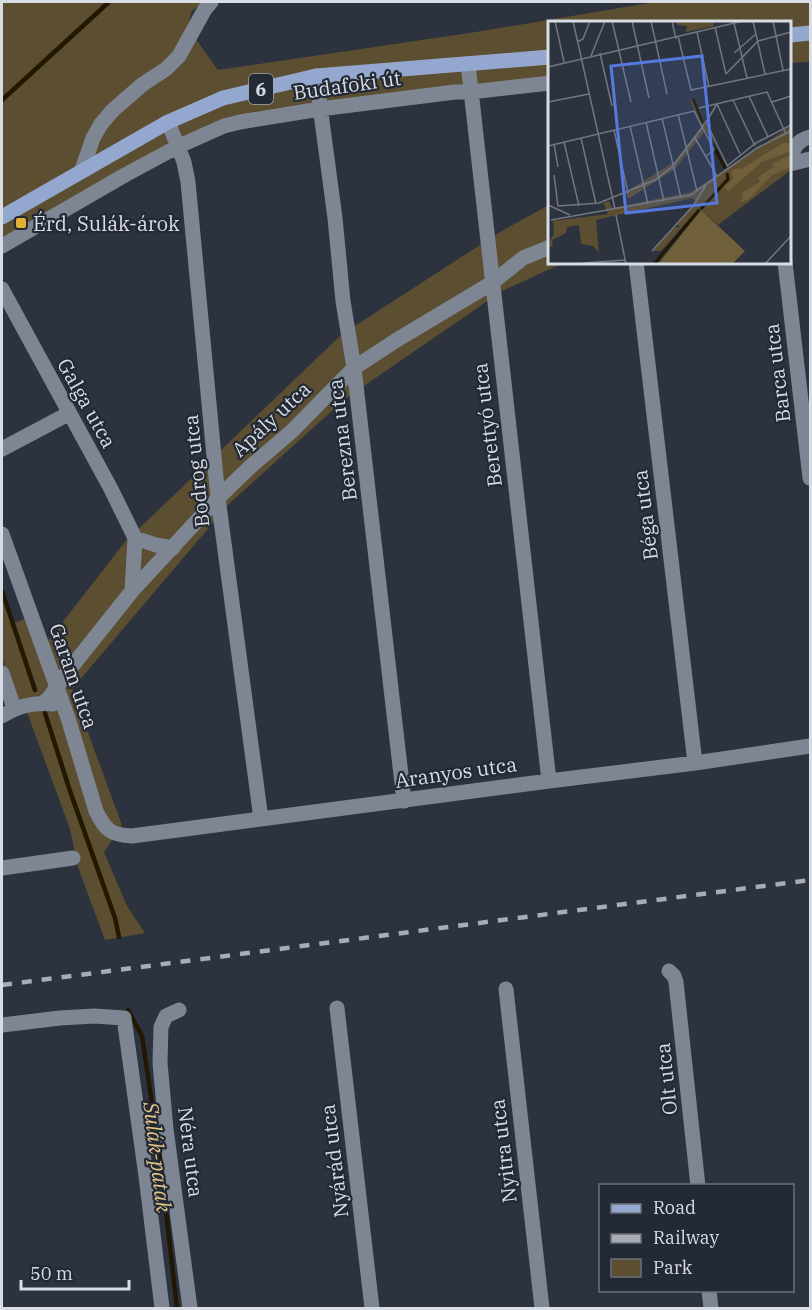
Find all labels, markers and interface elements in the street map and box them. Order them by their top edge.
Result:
inset map [548,21,791,264]
street label: Budafoki út [291,64,403,106]
road number: 6 [249,74,273,104]
place label: Érd, Sulák-árok [33,210,180,237]
marker: Érd, Sulák-árok [14,216,28,230]
street label: Barca utca [758,322,796,424]
street label: Galga utca [51,353,123,453]
street label: Berettyó utca [466,361,508,489]
street label: Apály utca [226,375,316,463]
street label: Berezna utca [321,377,363,503]
street label: Bodrog utca [177,413,215,529]
street label: Béga utca [626,468,664,562]
street label: Garam utca [43,620,105,732]
street label: Aranyos utca [393,750,519,794]
street label: Olt utca [649,1041,683,1117]
street label: Nyitra utca [483,1097,523,1205]
water label: Sulák-patak [137,1099,179,1215]
street label: Nyárád utca [314,1103,354,1219]
street label: Néra utca [172,1105,210,1199]
legend [599,1184,794,1292]
text: Road [653,1196,696,1219]
text: Railway [653,1226,719,1249]
scale bar [21,1253,129,1291]
text: Park [653,1256,693,1279]
text: 50 m [30,1262,73,1285]

